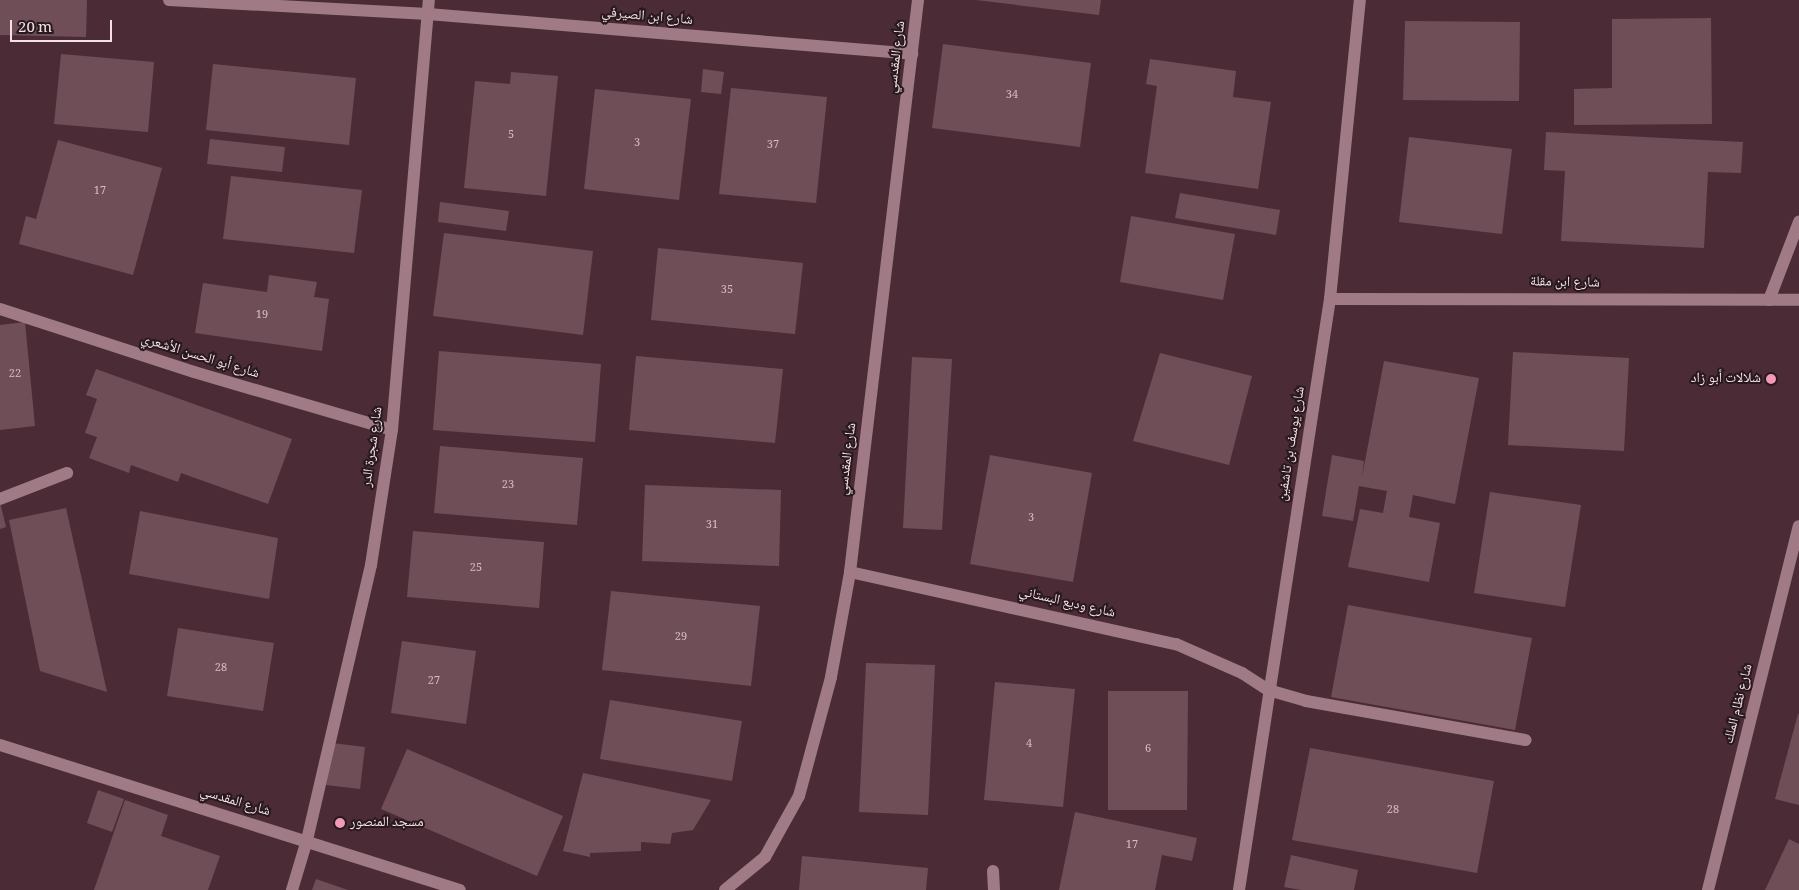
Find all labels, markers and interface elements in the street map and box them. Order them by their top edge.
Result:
street label: شارع ابن الصيرفي [601,5,693,29]
scale bar [12,10,115,42]
text: 20 m [18,16,52,42]
street label: شارع المقدسي [884,20,910,94]
house number: 34 [1006,89,1018,103]
house number: 5 [508,129,514,143]
house number: 3 [634,137,640,151]
house number: 37 [767,139,779,153]
house number: 17 [94,185,106,199]
street label: شارع ابن مقلة [1530,274,1600,292]
house number: 35 [721,284,733,298]
house number: 19 [256,309,268,323]
street label: شارع أبو الحسن الأشعري [139,331,261,383]
house number: 22 [9,368,21,382]
place label: شلالات أبو زاد [1691,371,1761,387]
marker: شلالات أبو زاد [1765,373,1777,385]
street label: شارع يوسف بن تاشفين [1275,385,1309,503]
street label: شارع شجرة الدر [359,406,387,488]
street label: شارع المقدسي [835,422,861,496]
house number: 23 [502,479,514,493]
house number: 3 [1028,512,1034,526]
house number: 31 [706,519,718,533]
house number: 25 [470,562,482,576]
street label: شارع وديع البستاني [1017,584,1117,622]
house number: 29 [675,631,687,645]
house number: 28 [215,662,227,676]
street label: شارع نظام الملك [1721,662,1757,746]
house number: 27 [428,675,440,689]
house number: 4 [1026,738,1032,752]
house number: 6 [1145,743,1151,757]
street label: شارع المقدسي [198,783,272,821]
house number: 28 [1387,804,1399,818]
place label: مسجد المنصور [350,815,424,831]
marker: مسجد المنصور [334,817,346,829]
house number: 17 [1126,839,1138,853]

